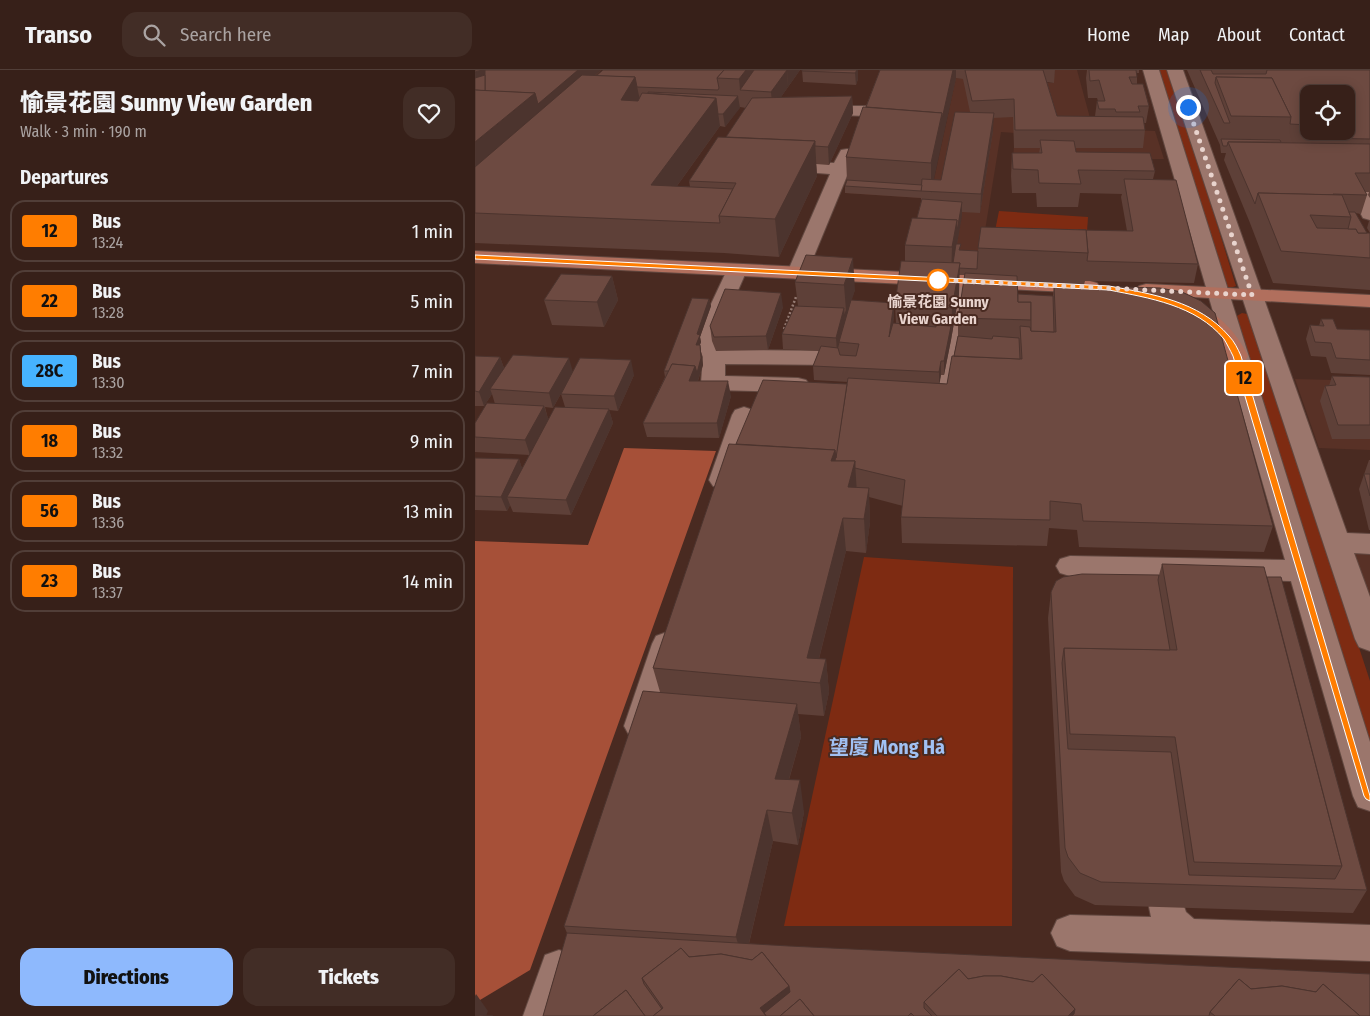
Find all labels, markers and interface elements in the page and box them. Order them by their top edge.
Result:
search box [122,12,472,57]
text: Transo [25,21,92,49]
icon: search [140,21,168,49]
text: Search here [180,23,272,46]
text: Home [1087,24,1130,46]
text: Map [1158,24,1189,46]
text: About [1217,24,1261,46]
text: Contact [1289,24,1345,46]
map controls [1300,85,1355,140]
button: locate [1300,85,1355,140]
button: heart [403,87,455,139]
text: 愉景花園 Sunny View Garden [20,89,312,117]
your location [1176,95,1201,120]
text: Walk · 3 min · 190 m [20,122,147,141]
text: Departures [20,166,108,189]
text: Bus [92,210,121,233]
text: 12 [42,220,57,242]
text: 1 min [412,220,453,243]
text: 13:24 [92,233,123,252]
marker: 愉景花園 Sunny View Garden [927,269,949,291]
text: Bus [92,280,121,303]
text: 22 [41,290,58,312]
text: 5 min [410,290,453,313]
place label: 愉景花園 Sunny View Garden [887,293,990,328]
text: 13:28 [92,303,124,322]
text: Bus [92,350,121,373]
text: 28C [36,360,63,382]
text: 7 min [411,360,453,383]
line badge: 12 [1221,362,1267,394]
text: 12 [1236,367,1252,389]
text: 13:30 [92,373,125,392]
text: Bus [92,420,121,443]
text: 18 [41,430,58,452]
text: 9 min [410,430,453,453]
text: 13:32 [92,443,123,462]
text: Bus [92,490,121,513]
text: 56 [40,500,59,522]
text: 13 min [403,500,453,523]
text: 13:36 [92,513,124,532]
text: Bus [92,560,121,583]
text: 23 [41,570,58,592]
text: 14 min [403,570,453,593]
text: 13:37 [92,583,123,602]
district label: 望廈 Mong Há [829,735,945,759]
button: Directions [20,948,233,1006]
button: Tickets [243,948,455,1006]

